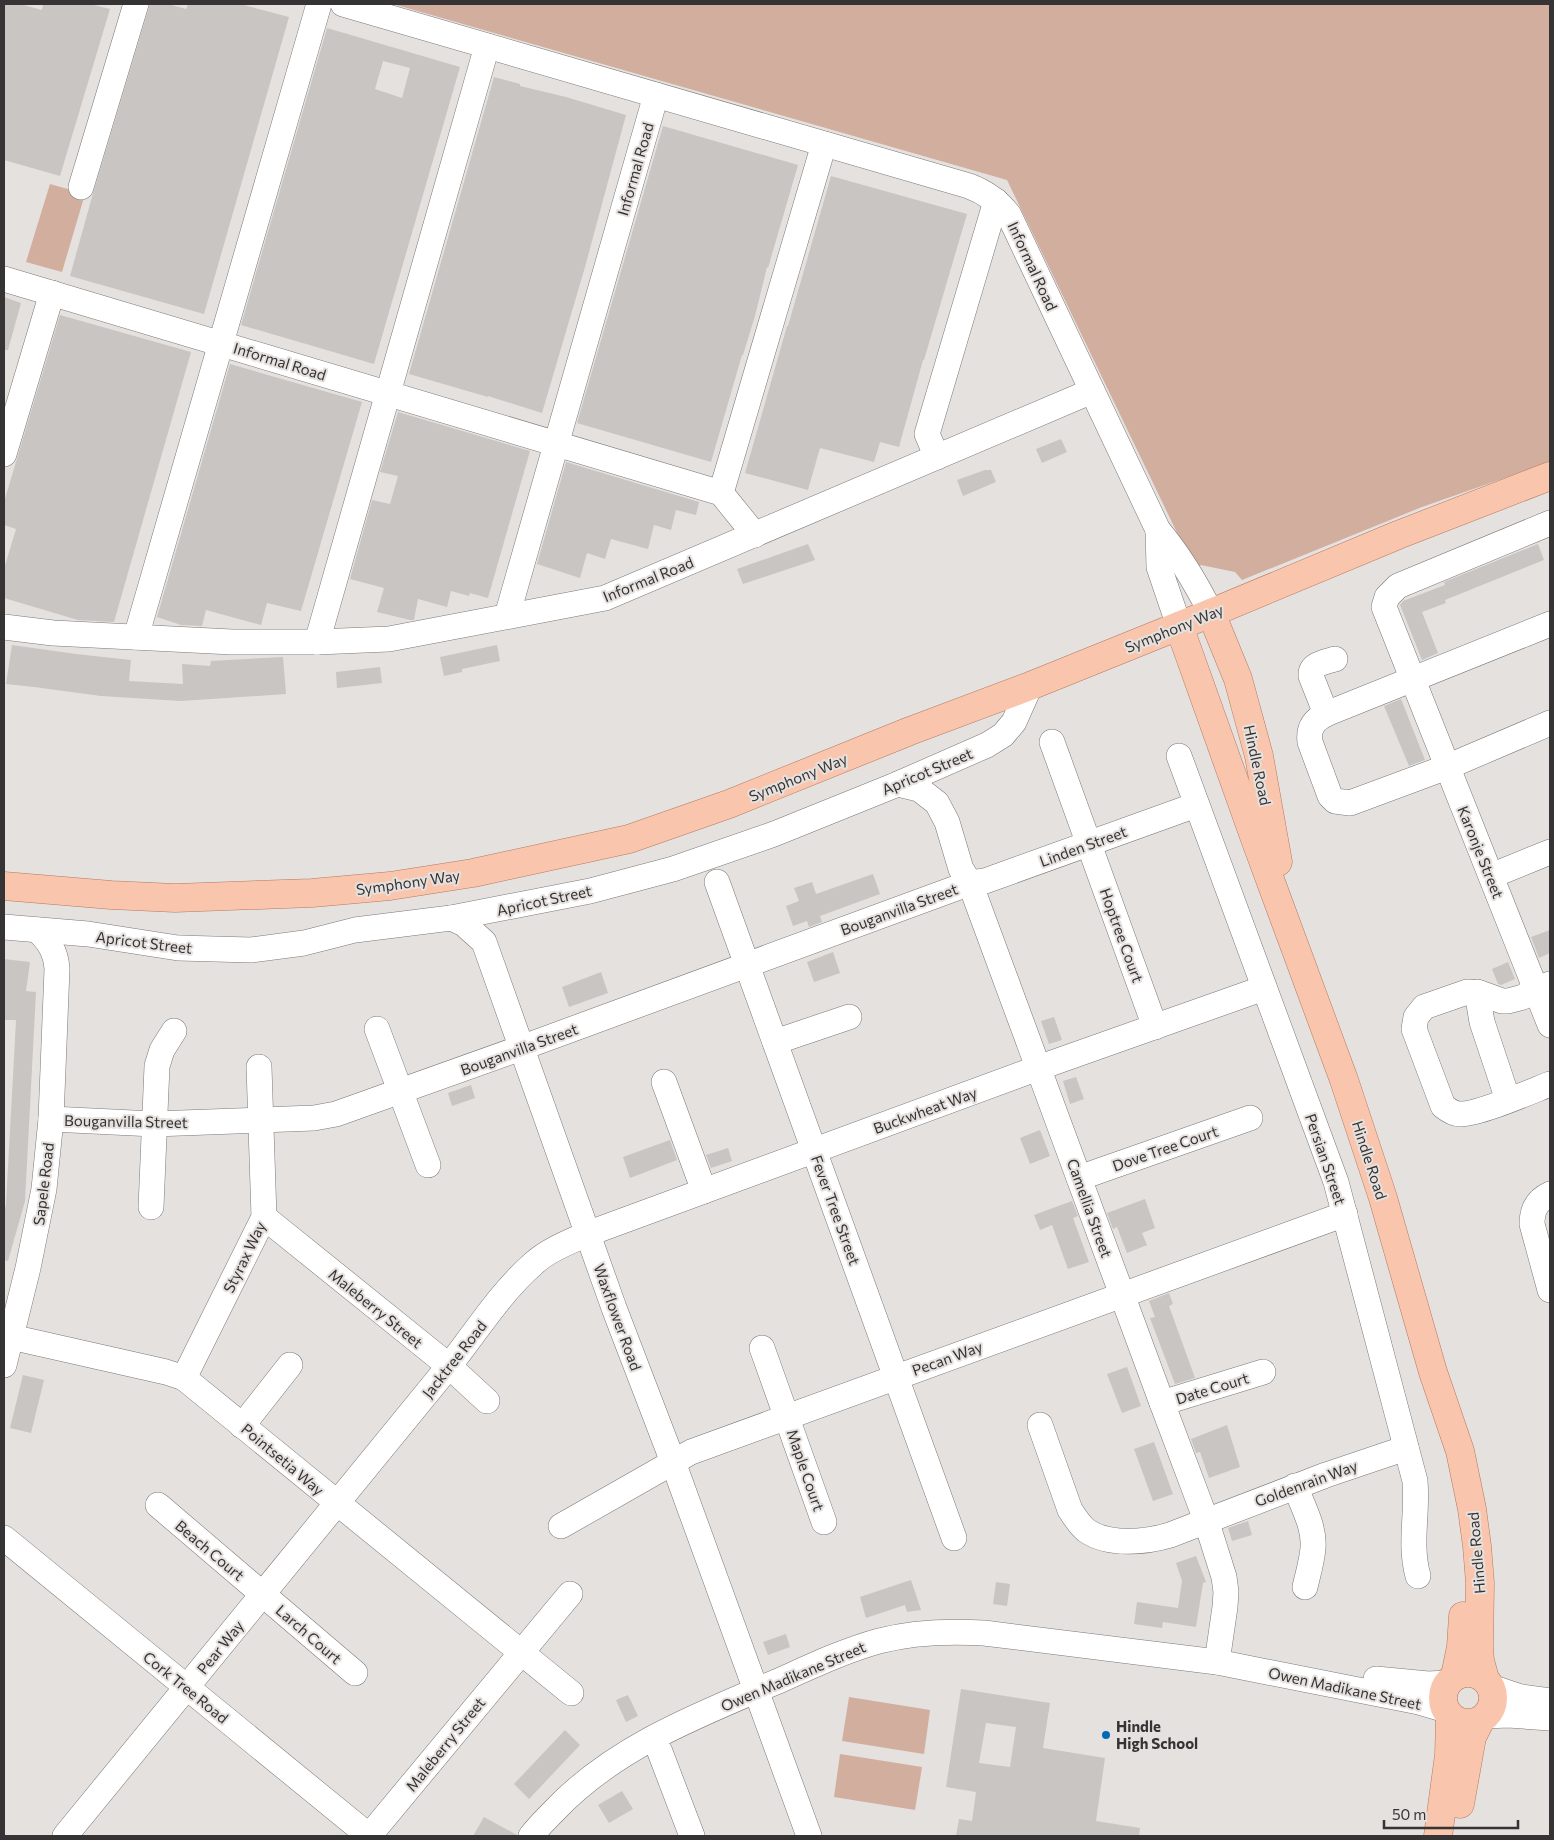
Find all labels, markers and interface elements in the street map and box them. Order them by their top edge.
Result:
street label: Informal Road [613,120,657,218]
street label: Informal Road [1005,219,1061,313]
street label: Informal Road [231,338,329,384]
street label: Informal Road [600,553,696,605]
street label: Symphony Way [1122,600,1226,656]
street label: Hindle Road [1241,723,1275,807]
street label: Apricot Street [879,744,975,798]
street label: Symphony Way [746,749,850,805]
street label: Karonje Street [1454,803,1508,901]
street label: Linden Street [1037,822,1129,870]
street label: Symphony Way [355,866,461,898]
street label: Bouganvilla Street [838,879,960,939]
street label: Apricot Street [495,881,593,919]
street label: Hoptree Court [1097,885,1147,985]
street label: Apricot Street [95,927,193,957]
street label: Bouganvilla Street [458,1019,580,1079]
street label: Buckwheat Way [871,1083,979,1137]
street label: Bouganvilla Street [64,1111,188,1131]
street label: Persian Street [1302,1111,1350,1207]
street label: Hindle Road [1349,1118,1391,1202]
street label: Dove Tree Court [1110,1122,1220,1174]
street label: Sapele Road [29,1142,57,1226]
street label: Fever Tree Street [808,1153,864,1267]
street label: Camellia Street [1064,1156,1116,1260]
street label: Styrax Way [219,1218,269,1296]
street label: Waxflower Road [590,1261,646,1373]
street label: Maleberry Street [325,1265,427,1351]
street label: Jacktree Road [418,1317,490,1401]
street label: Pecan Way [909,1337,985,1379]
street label: Date Court [1173,1368,1251,1408]
street label: Pointsetia Way [238,1419,328,1499]
street label: Maple Court [784,1427,828,1513]
street label: Goldenrain Way [1252,1456,1360,1510]
street label: Hindle Road [1463,1511,1489,1595]
street label: Beach Court [172,1516,248,1584]
street label: Larch Court [273,1601,345,1667]
street label: Pear Way [193,1616,247,1677]
street label: Owen Madikane Street [718,1637,868,1715]
street label: Cork Tree Road [140,1647,232,1727]
street label: Owen Madikane Street [1267,1663,1423,1713]
street label: Maleberry Street [402,1693,488,1795]
place label: Hindle High School [1116,1717,1198,1752]
marker: Hindle High School [1100,1729,1112,1741]
scale bar [1384,1798,1518,1830]
text: 50 m [1392,1805,1426,1823]

